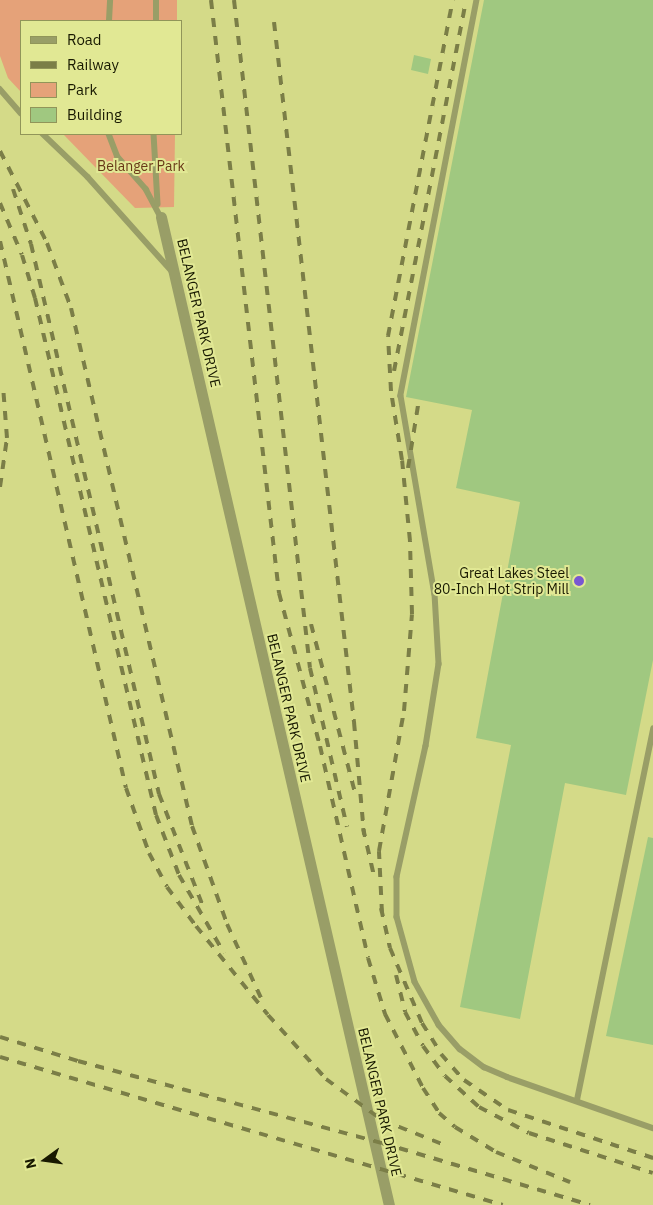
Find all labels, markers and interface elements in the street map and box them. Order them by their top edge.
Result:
legend [20,20,182,135]
text: Road [67,30,102,49]
text: Railway [67,55,119,74]
text: Park [67,80,97,99]
text: Building [67,105,122,124]
park label: Belanger Park [97,158,185,174]
street label: BELANGER PARK DRIVE [174,237,224,389]
place label: Great Lakes Steel 80-Inch Hot Strip Mill [434,565,569,598]
marker: Great Lakes Steel 80-Inch Hot Strip Mill [573,575,585,587]
street label: BELANGER PARK DRIVE [264,632,314,784]
street label: BELANGER PARK DRIVE [355,1026,405,1178]
north arrow [20,1135,70,1185]
text: N [20,1157,40,1171]

